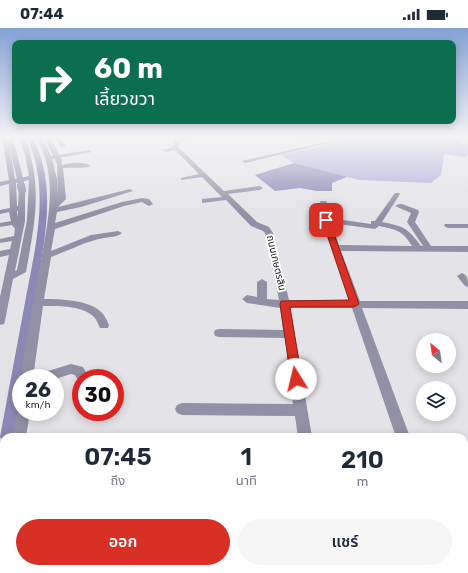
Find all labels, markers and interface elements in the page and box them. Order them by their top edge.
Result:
text: 07:44 [20,5,64,23]
text: 60 m [94,52,163,85]
icon: right [28,56,80,108]
text: เลี้ยวขวา [94,88,155,110]
pin [309,203,343,237]
icon: arrive [315,209,337,231]
street label: ถนนเกษตรสิน [264,234,288,292]
north arrow [416,333,456,373]
map controls [416,333,456,421]
position arrow [275,358,317,400]
speed limit sign: 30 [72,369,124,421]
text: 26 [25,378,51,402]
button: layers [416,381,456,421]
text: km/h [26,399,50,411]
text: 07:45 [84,443,152,471]
text: 1 [241,443,252,471]
text: 210 [341,446,384,474]
text: ถึง [110,473,125,488]
text: นาที [236,473,257,488]
text: m [357,474,368,489]
button: ออก [16,519,230,565]
button: แชร์ [238,519,452,565]

